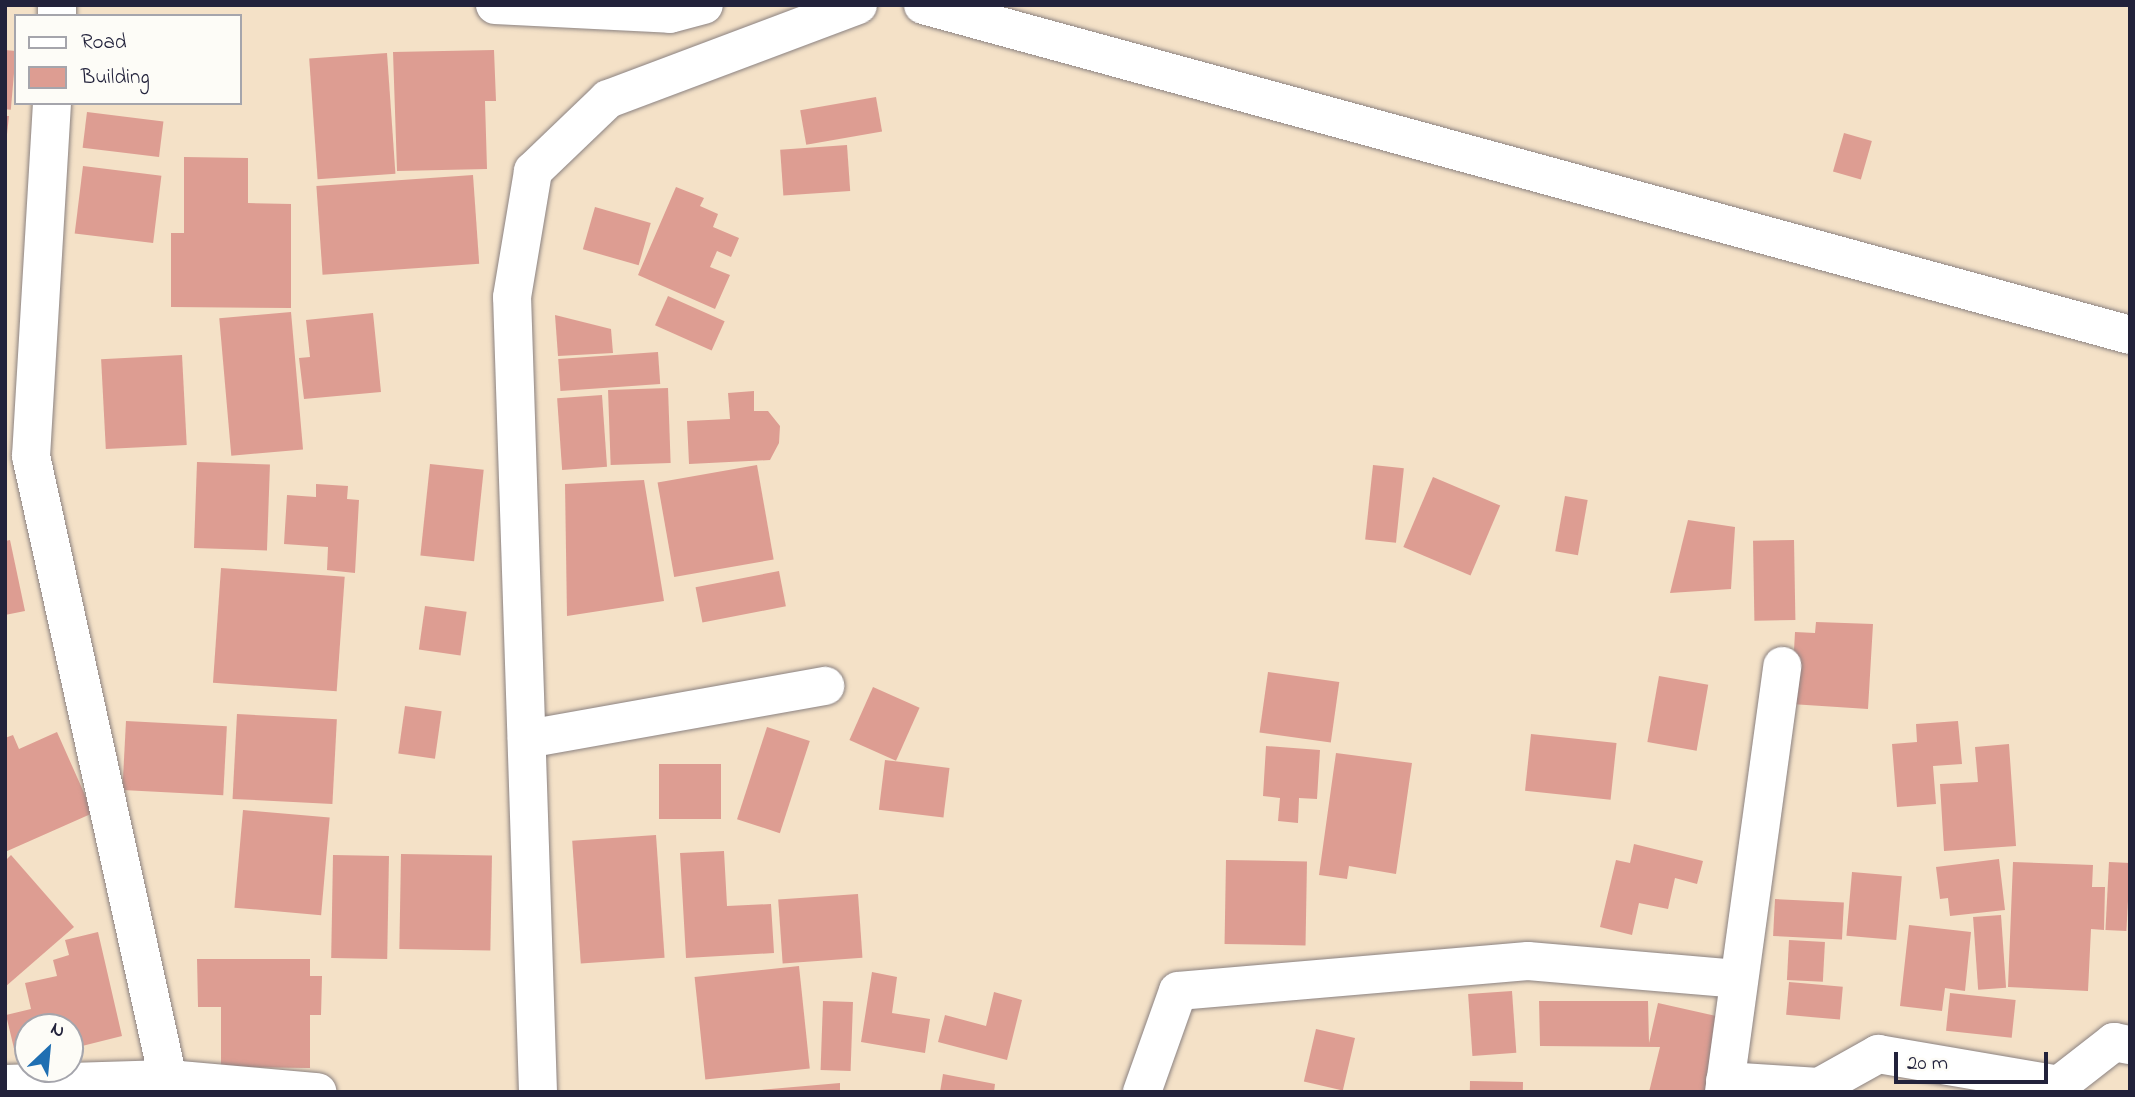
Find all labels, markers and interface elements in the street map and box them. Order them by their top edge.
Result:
legend [14,14,242,105]
text: Road [81,28,127,58]
text: Building [81,63,150,93]
north arrow [14,1013,84,1083]
text: N [46,1016,69,1045]
scale bar [1897,1038,2051,1082]
text: 20 m [1907,1049,1948,1079]

